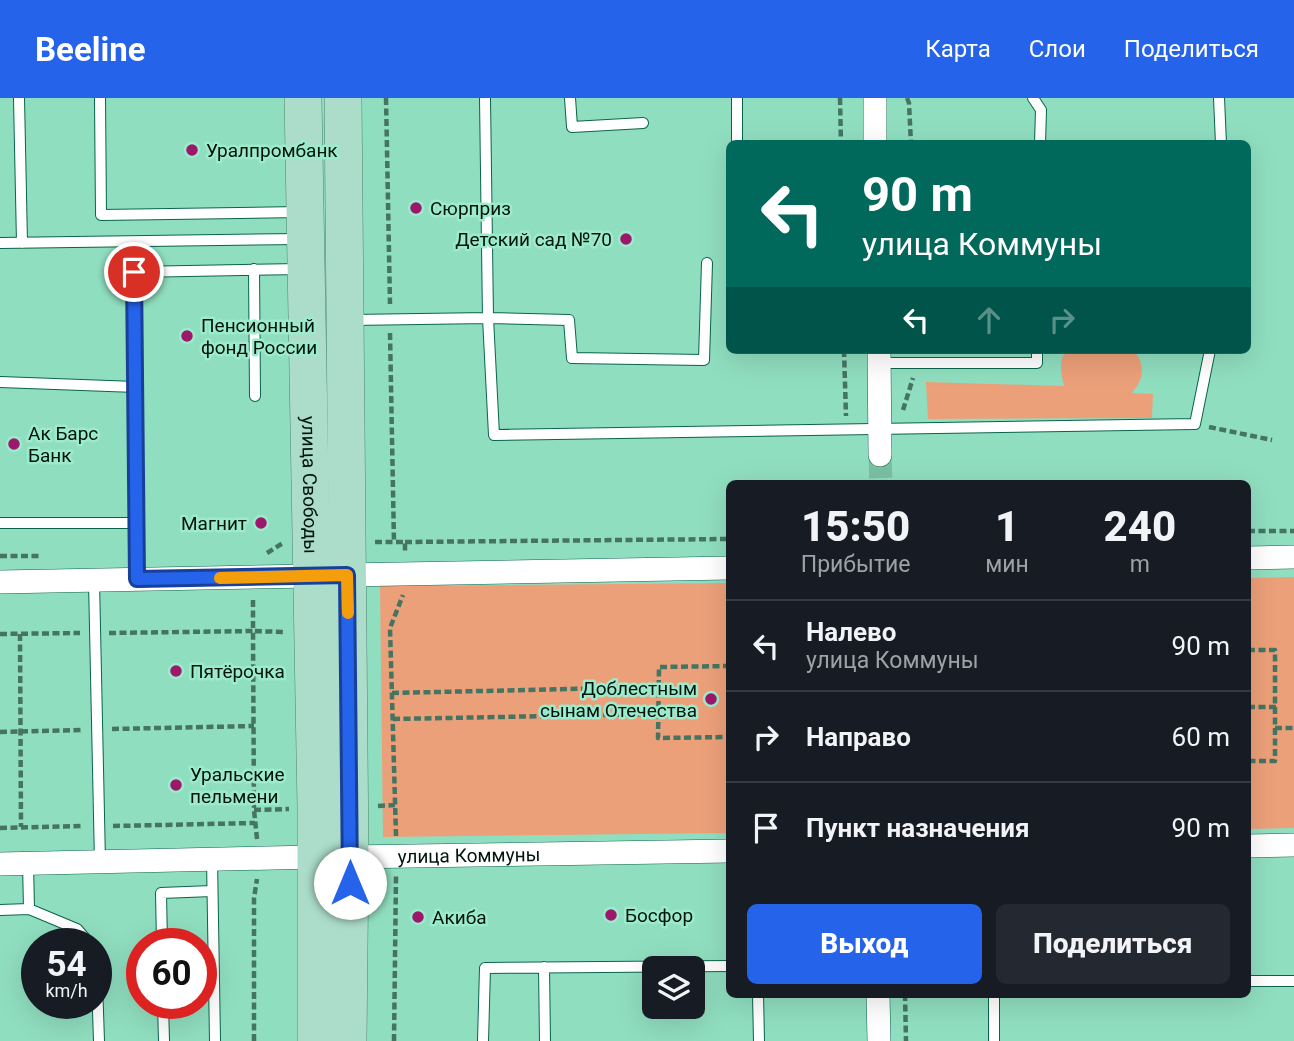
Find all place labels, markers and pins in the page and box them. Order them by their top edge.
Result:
place label: Уралпромбанк [206,139,338,162]
marker: Уралпромбанк [184,142,200,158]
place label: Сюрприз [430,197,511,220]
marker: Сюрприз [408,200,424,216]
place label: Детский сад №70 [455,228,612,251]
marker: Детский сад №70 [618,231,634,247]
pin [104,242,164,302]
place label: Пенсионный фонд России [201,314,317,359]
marker: Пенсионный фонд России [179,328,195,344]
place label: Ак Барс Банк [28,422,98,467]
marker: Ак Барс Банк [6,436,22,452]
place label: Магнит [181,512,247,535]
marker: Магнит [253,515,269,531]
place label: Пятёрочка [190,660,285,683]
marker: Пятёрочка [168,663,184,679]
place label: Доблестным сынам Отечества [540,677,697,722]
marker: Доблестным сынам Отечества [703,691,719,707]
place label: Уральские пельмени [190,763,285,808]
marker: Уральские пельмени [168,777,184,793]
place label: Босфор [625,904,693,927]
place label: Акиба [432,906,486,929]
marker: Босфор [603,907,619,923]
marker: Акиба [410,909,426,925]

